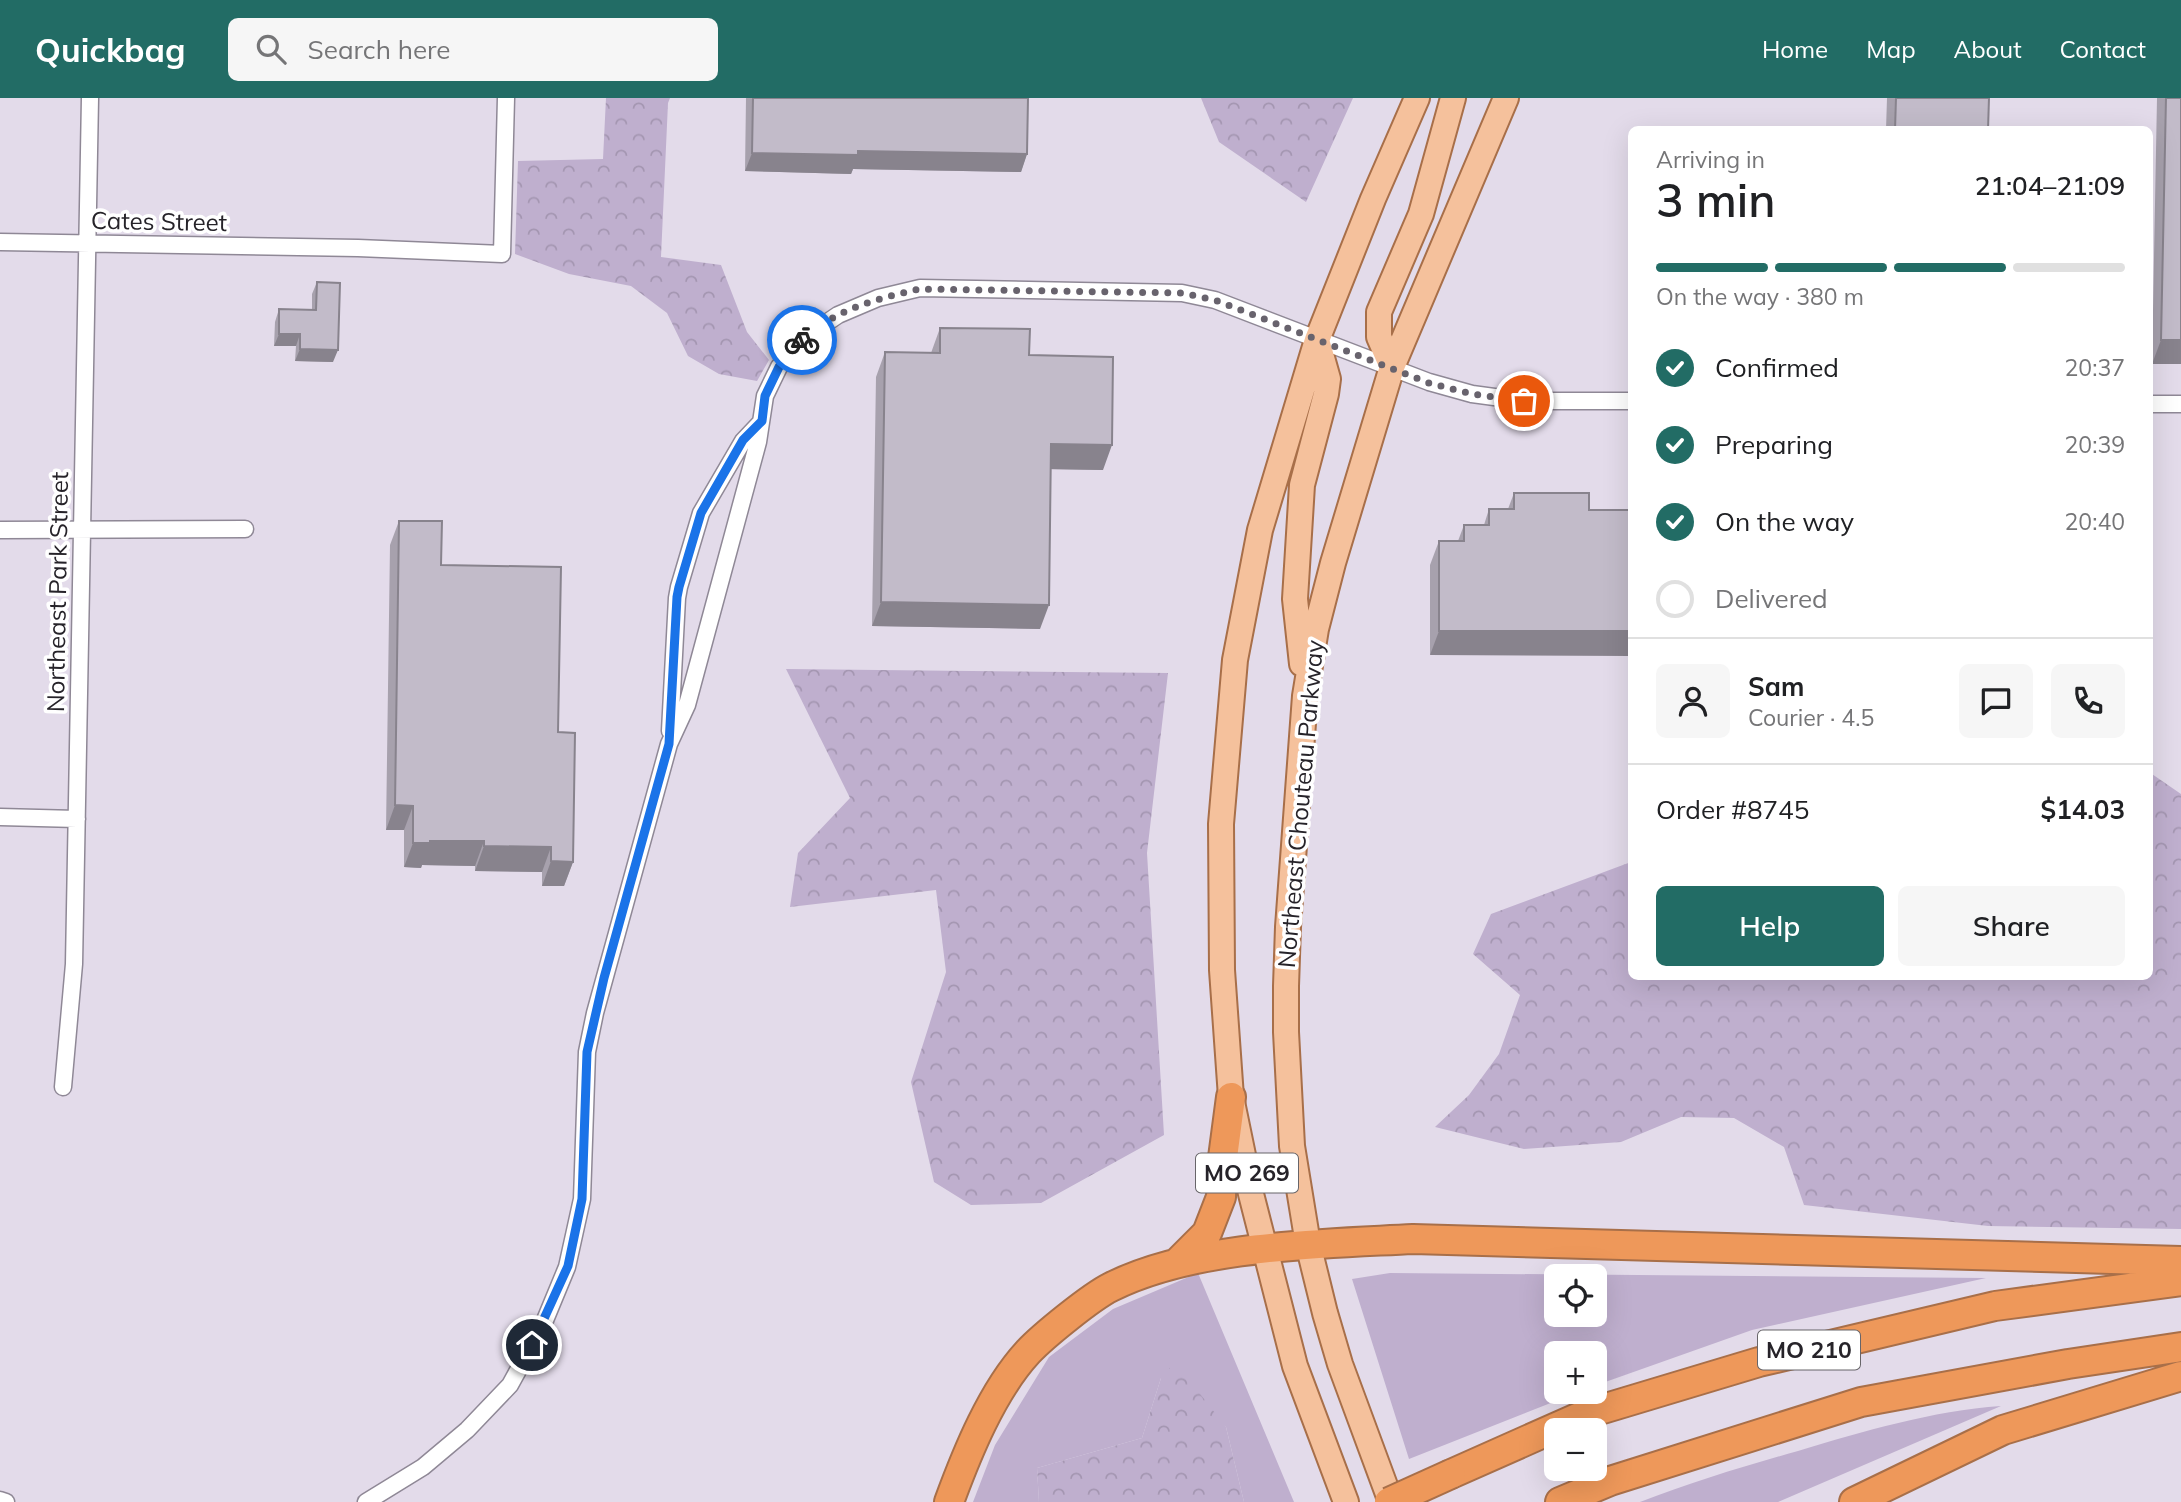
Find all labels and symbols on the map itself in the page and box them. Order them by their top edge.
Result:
street label: Cates Street [91,205,227,237]
courier [767,305,837,375]
pin [1494,371,1554,431]
street label: Northeast Park Street [40,471,74,712]
street label: Northeast Chouteau Parkway [1271,638,1329,969]
road number: MO 269 [1196,1154,1298,1192]
pin [502,1315,562,1375]
road number: MO 210 [1758,1330,1860,1370]

